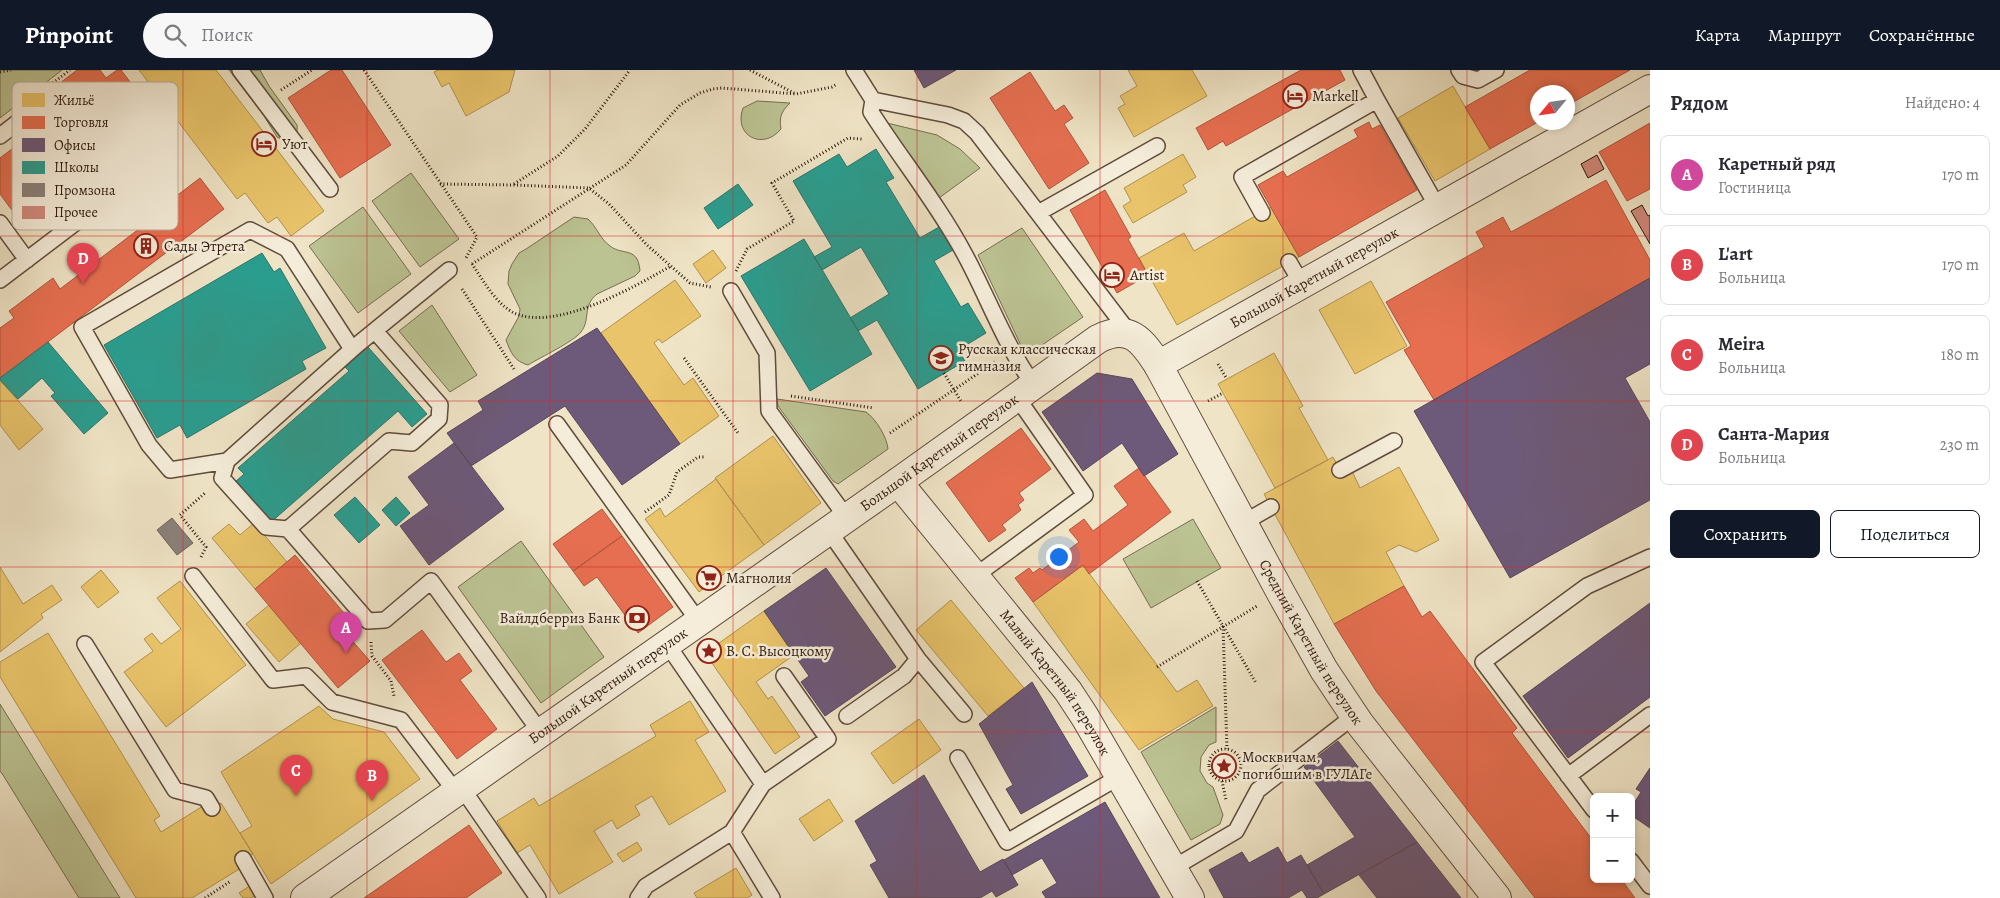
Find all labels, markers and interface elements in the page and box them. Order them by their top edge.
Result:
search box [143,13,493,58]
text: Pinpoint [25,19,113,51]
icon: search [161,21,189,49]
text: Поиск [201,22,253,48]
text: Карта [1695,23,1740,47]
text: Маршрут [1768,23,1841,47]
text: Сохранённые [1869,23,1975,47]
legend [12,82,178,230]
hotel icon: Markell [1282,83,1308,109]
north arrow [1530,85,1575,130]
place label: Markell [1312,86,1359,106]
text: Рядом [1670,89,1728,117]
text: Жильё [54,91,94,110]
text: Найдено: 4 [1905,92,1980,114]
text: Торговля [54,113,109,132]
hotel icon: Уют [251,131,277,157]
place label: Уют [282,134,308,154]
text: Офисы [54,136,96,155]
text: Каретный ряд [1718,151,1836,177]
text: Школы [54,158,99,177]
text: A [1682,164,1692,186]
text: 170 m [1942,164,1979,186]
text: Гостиница [1718,177,1791,199]
text: Промзона [54,181,116,200]
text: Прочее [54,203,98,222]
street label: Большой Каретный переулок [1226,222,1402,333]
building icon: Сады Этрета [133,233,159,259]
place label: Сады Этрета [164,236,245,256]
text: L'art [1718,241,1753,267]
pin: D [67,243,99,284]
text: B [1682,254,1692,276]
text: 170 m [1942,254,1979,276]
hotel icon: Artist [1099,262,1125,288]
place label: Artist [1129,265,1164,285]
text: Больница [1718,267,1786,289]
text: Meira [1718,331,1765,357]
place label: Русская классическая гимназия [958,339,1096,376]
text: C [1682,344,1692,366]
text: 180 m [1941,344,1979,366]
school or university icon: Русская классическая гимназия [928,345,954,371]
text: Больница [1718,357,1786,379]
street label: Большой Каретный переулок [856,389,1023,516]
text: Санта-Мария [1718,421,1830,447]
text: D [1681,434,1693,456]
text: 230 m [1940,434,1979,456]
text: Больница [1718,447,1786,469]
button: Сохранить [1670,510,1820,558]
button: Поделиться [1830,510,1980,558]
your location [1046,544,1072,570]
street label: Средний Каретный переулок [1255,556,1368,729]
supermarket icon: Магнолия [696,565,722,591]
place label: Магнолия [726,568,792,588]
bank icon: Вайлдберриз Банк [624,605,650,631]
street label: Малый Каретный переулок [995,605,1115,759]
place label: Вайлдберриз Банк [499,608,620,628]
pin: A [330,612,362,653]
street label: Большой Каретный переулок [524,623,692,748]
place icon: В. С. Высоцкому [696,638,722,664]
place label: В. С. Высоцкому [726,641,831,661]
place label: Москвичам, погибшим в ГУЛАГе [1242,747,1372,784]
place icon: Москвичам, погибшим в ГУЛАГе [1211,753,1237,779]
pin: C [280,755,312,796]
pin: B [356,760,388,801]
map controls [1590,793,1635,883]
button: + [1590,793,1635,838]
button: − [1590,838,1635,883]

